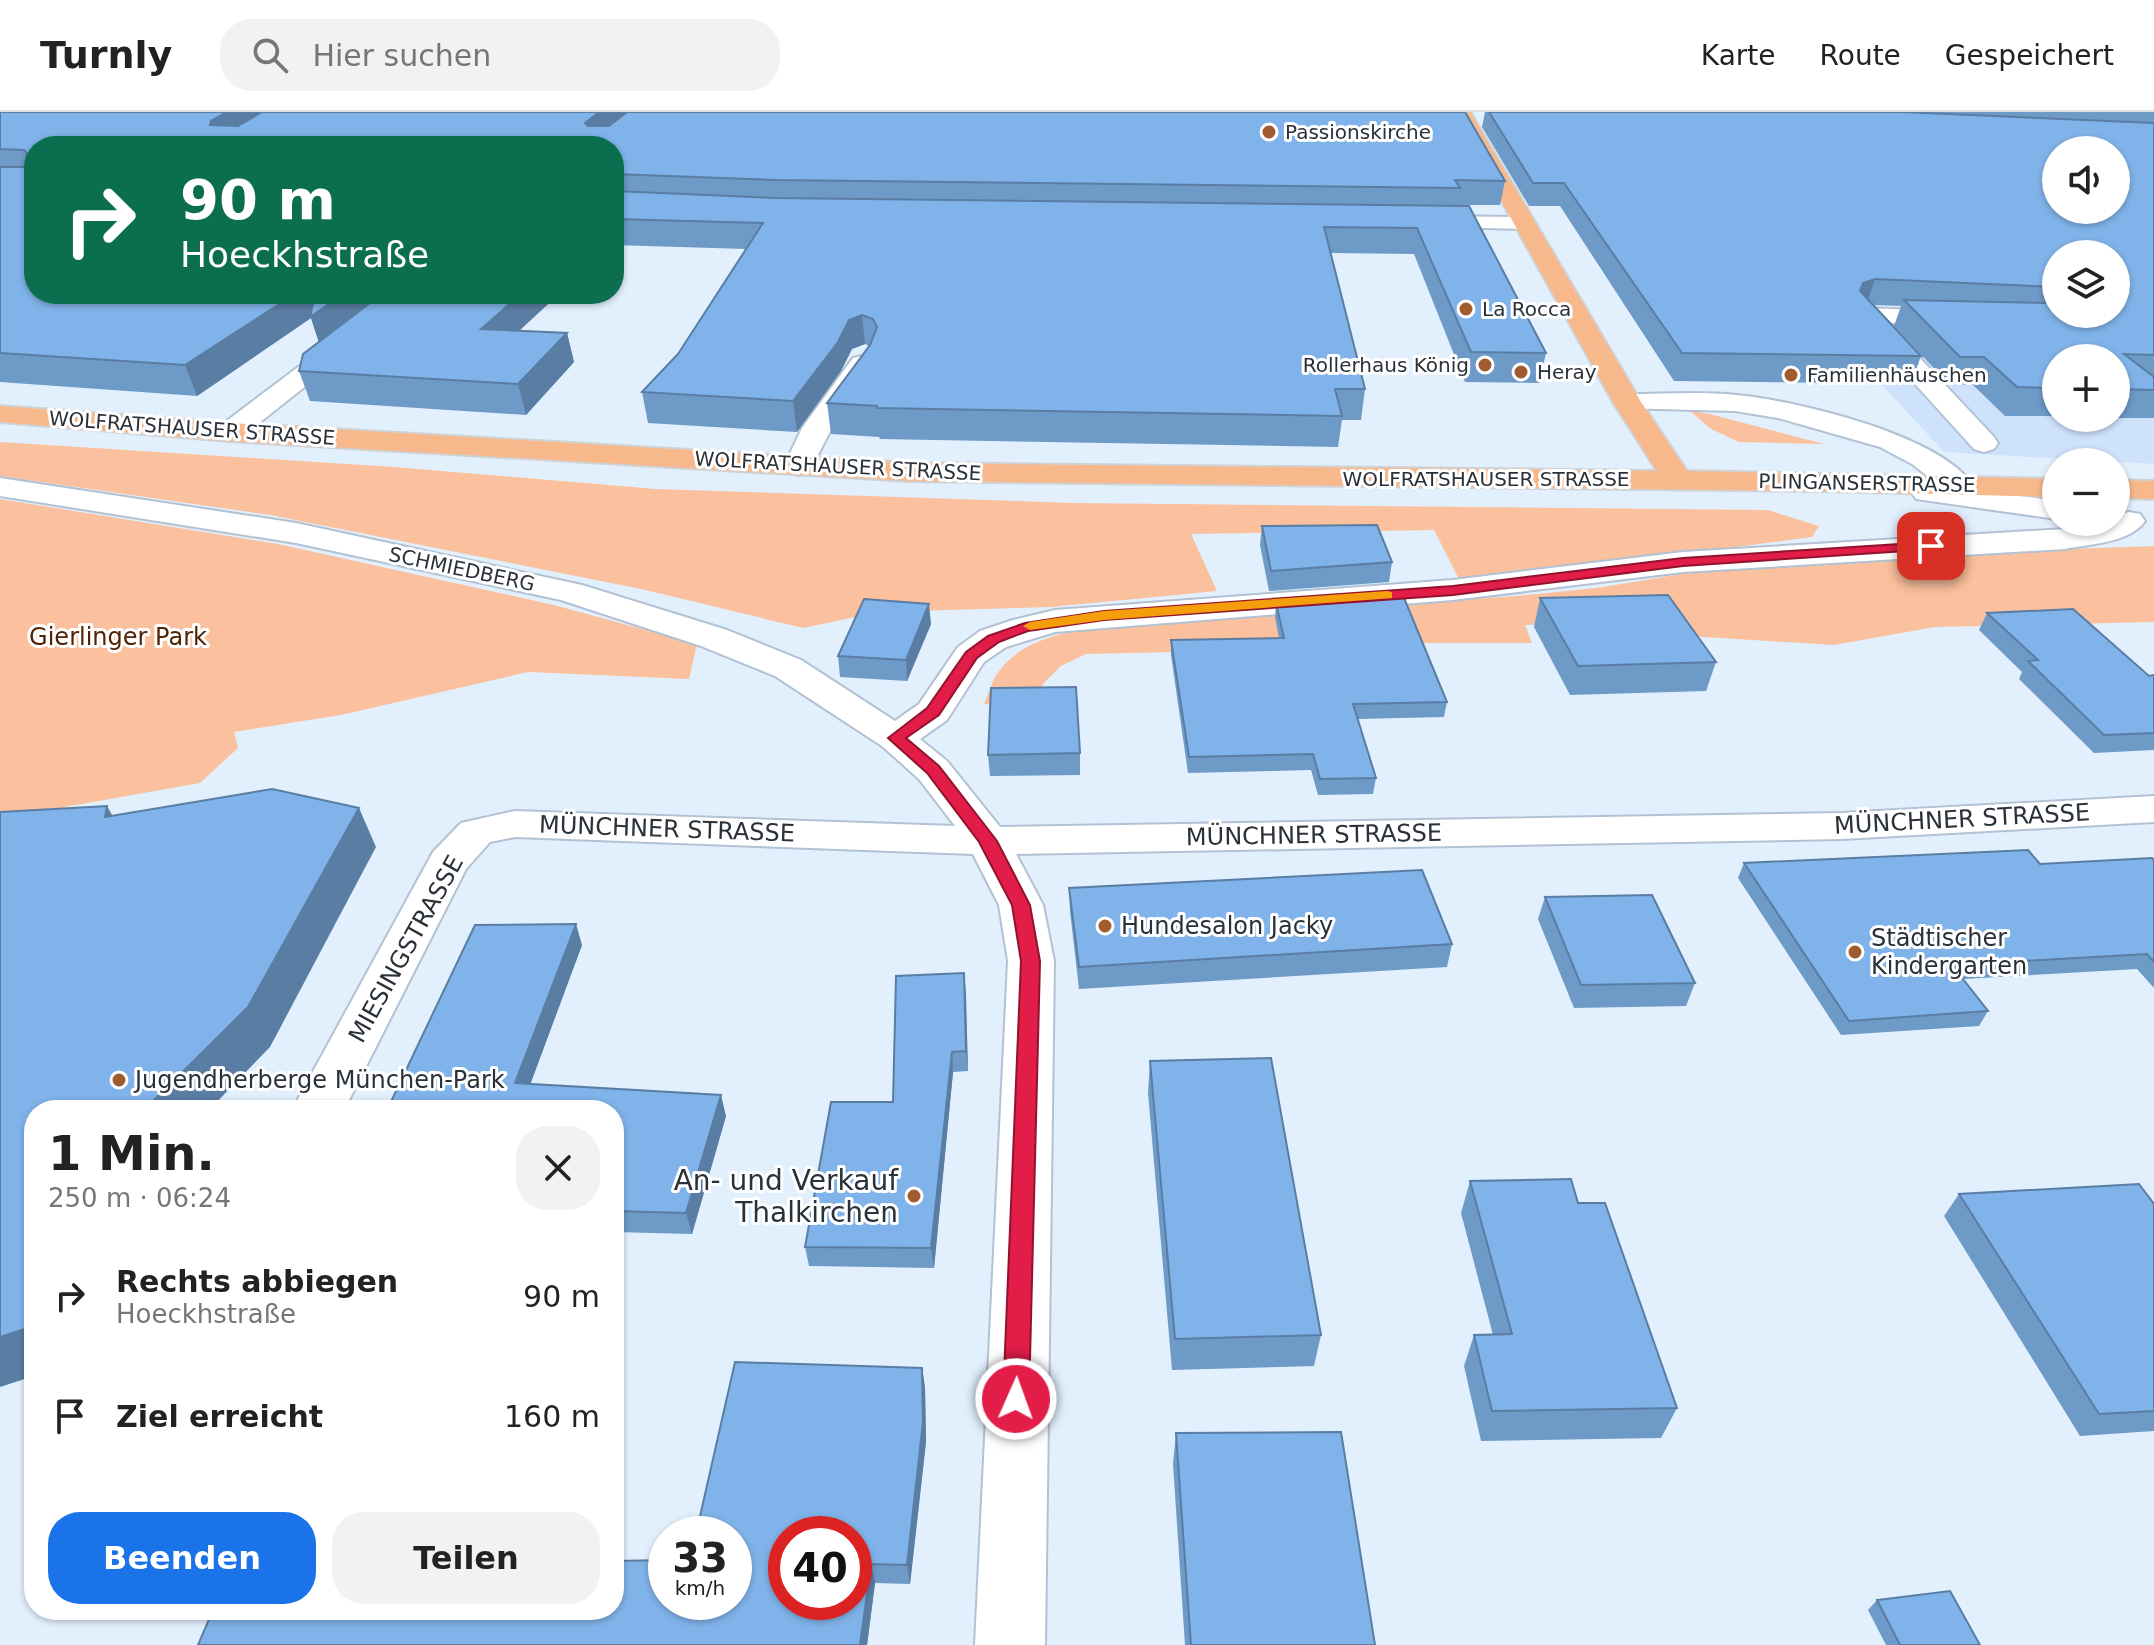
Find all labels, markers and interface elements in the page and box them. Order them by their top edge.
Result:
search box [220,19,780,91]
text: Turnly [40,33,172,77]
icon: search [248,33,292,77]
text: Hier suchen [312,38,491,73]
text: Karte [1701,39,1776,72]
text: Route [1820,39,1901,72]
text: Gespeichert [1945,39,2114,72]
place label: Passionskirche [1285,120,1431,144]
marker: Passionskirche [1260,123,1278,141]
map controls [2042,136,2130,536]
button: sound [2042,136,2130,224]
text: 90 m [180,167,336,232]
icon: right [48,168,152,272]
text: Hoeckhstraße [180,234,429,275]
button: layers [2042,240,2130,328]
place label: La Rocca [1482,297,1571,321]
marker: La Rocca [1457,300,1475,318]
button: + [2042,344,2130,432]
place label: Rollerhaus König [1303,353,1469,377]
marker: Rollerhaus König [1476,356,1494,374]
place label: Heray [1537,360,1597,384]
marker: Heray [1512,363,1530,381]
place label: Familienhäuschen [1807,363,1987,387]
marker: Familienhäuschen [1782,366,1800,384]
street label: WOLFRATSHAUSER STRASSE [48,406,336,450]
street label: WOLFRATSHAUSER STRASSE [694,447,982,485]
button: − [2042,448,2130,536]
street label: WOLFRATSHAUSER STRASSE [1343,467,1629,491]
street label: PLINGANSERSTRASSE [1758,469,1976,497]
pin [1897,512,1965,580]
icon: arrive [1909,524,1953,568]
street label: SCHMIEDBERG [387,542,537,596]
park label: Gierlinger Park [29,623,207,651]
street label: MÜNCHNER STRASSE [1833,797,2091,840]
street label: MÜNCHNER STRASSE [539,810,796,847]
street label: MÜNCHNER STRASSE [1186,818,1442,851]
street label: MIESINGSTRASSE [343,851,469,1047]
place label: Hundesalon Jacky [1121,912,1333,940]
marker: Hundesalon Jacky [1096,917,1114,935]
place label: Städtischer Kindergarten [1871,924,2027,980]
marker: Städtischer Kindergarten [1846,943,1864,961]
place label: Jugendherberge München-Park [133,1066,505,1094]
marker: Jugendherberge München-Park [110,1071,128,1089]
text: 1 Min. [48,1125,215,1181]
button: close [516,1126,600,1210]
place label: An- und Verkauf Thalkirchen [674,1164,899,1229]
text: 250 m · 06:24 [48,1183,231,1213]
marker: An- und Verkauf Thalkirchen [905,1187,923,1205]
text: Rechts abbiegen [116,1264,398,1299]
icon: right [48,1274,92,1318]
text: 90 m [523,1279,600,1314]
text: Hoeckhstraße [116,1299,296,1329]
position arrow [974,1357,1058,1441]
icon: arrive [48,1394,92,1438]
text: Ziel erreicht [116,1399,323,1434]
text: 160 m [504,1399,600,1434]
button: Beenden [48,1512,316,1604]
button: Teilen [332,1512,600,1604]
speed limit sign: 40 [768,1516,872,1620]
text: 33 [672,1535,728,1581]
text: km/h [675,1576,725,1600]

